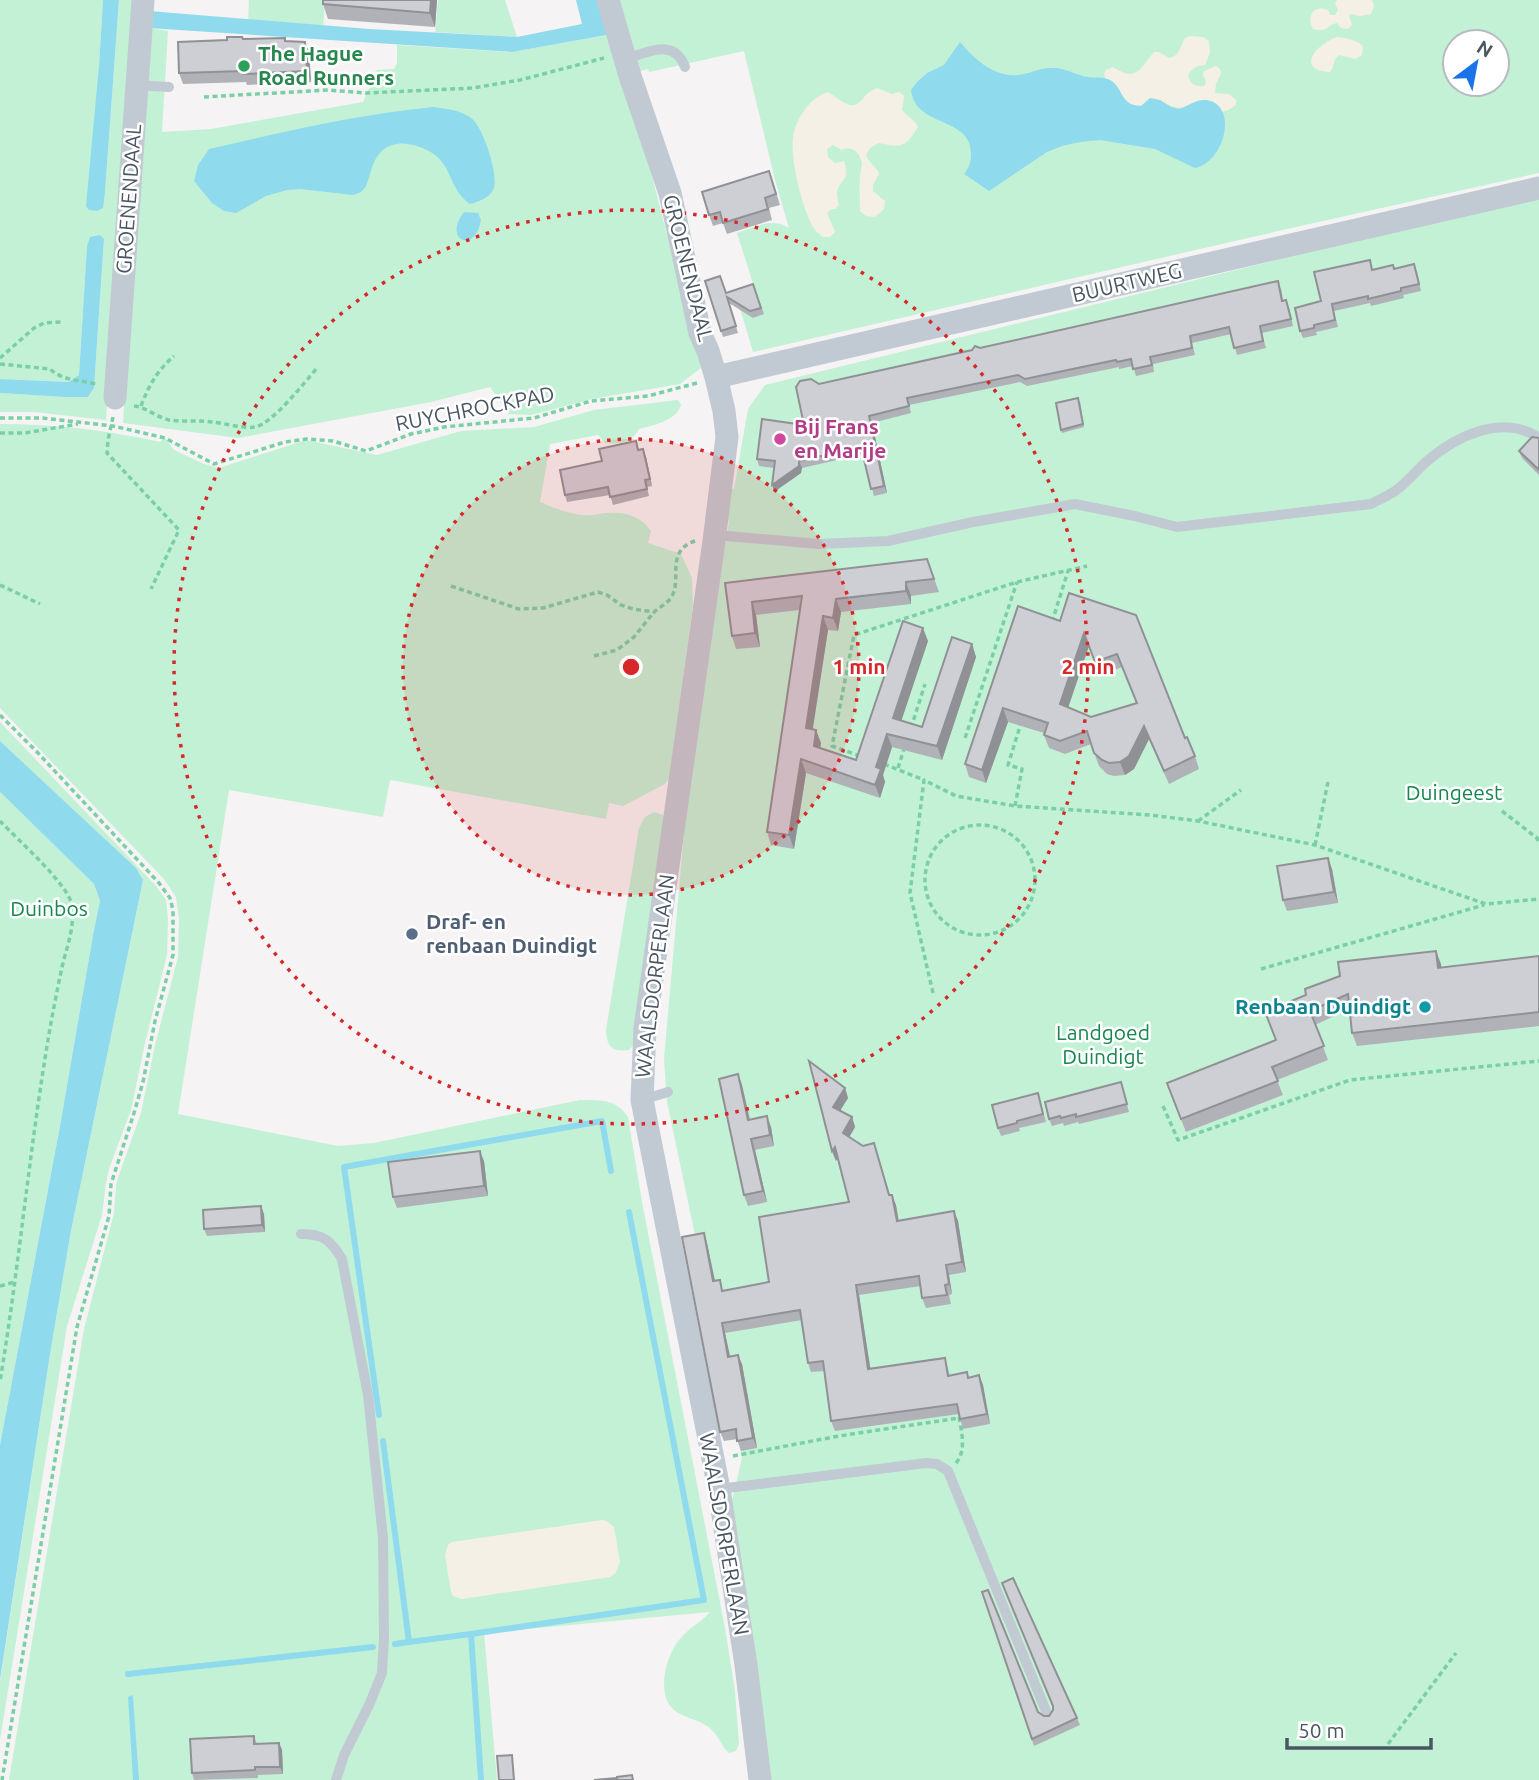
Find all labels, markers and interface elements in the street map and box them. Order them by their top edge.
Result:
north arrow [1441,28,1511,98]
text: N [1473,35,1497,62]
place label: The Hague Road Runners [258,41,394,89]
marker: The Hague Road Runners [236,58,252,74]
street label: GROENENDAAL [111,123,145,275]
street label: GROENENDAAL [659,192,719,344]
street label: BUURTWEG [1070,258,1184,306]
street label: RUYCHROCKPAD [393,381,556,435]
place label: Bij Frans en Marije [794,414,886,462]
marker: Bij Frans en Marije [772,431,788,447]
text: 1 min [832,654,886,678]
text: 2 min [1061,654,1115,678]
centre of rings [619,655,643,679]
park label: Duingeest [1406,780,1502,804]
street label: WAALSDORPERLAAN [630,873,678,1079]
park label: Duinbos [10,896,88,920]
place label: Draf- en renbaan Duindigt [426,909,597,957]
marker: Draf- en renbaan Duindigt [404,926,420,942]
place label: Renbaan Duindigt [1235,994,1411,1018]
marker: Renbaan Duindigt [1417,999,1433,1015]
park label: Landgoed Duindigt [1056,1020,1150,1068]
street label: WAALSDORPERLAAN [695,1431,755,1637]
scale bar [1287,1706,1430,1750]
text: 50 m [1298,1718,1345,1742]

